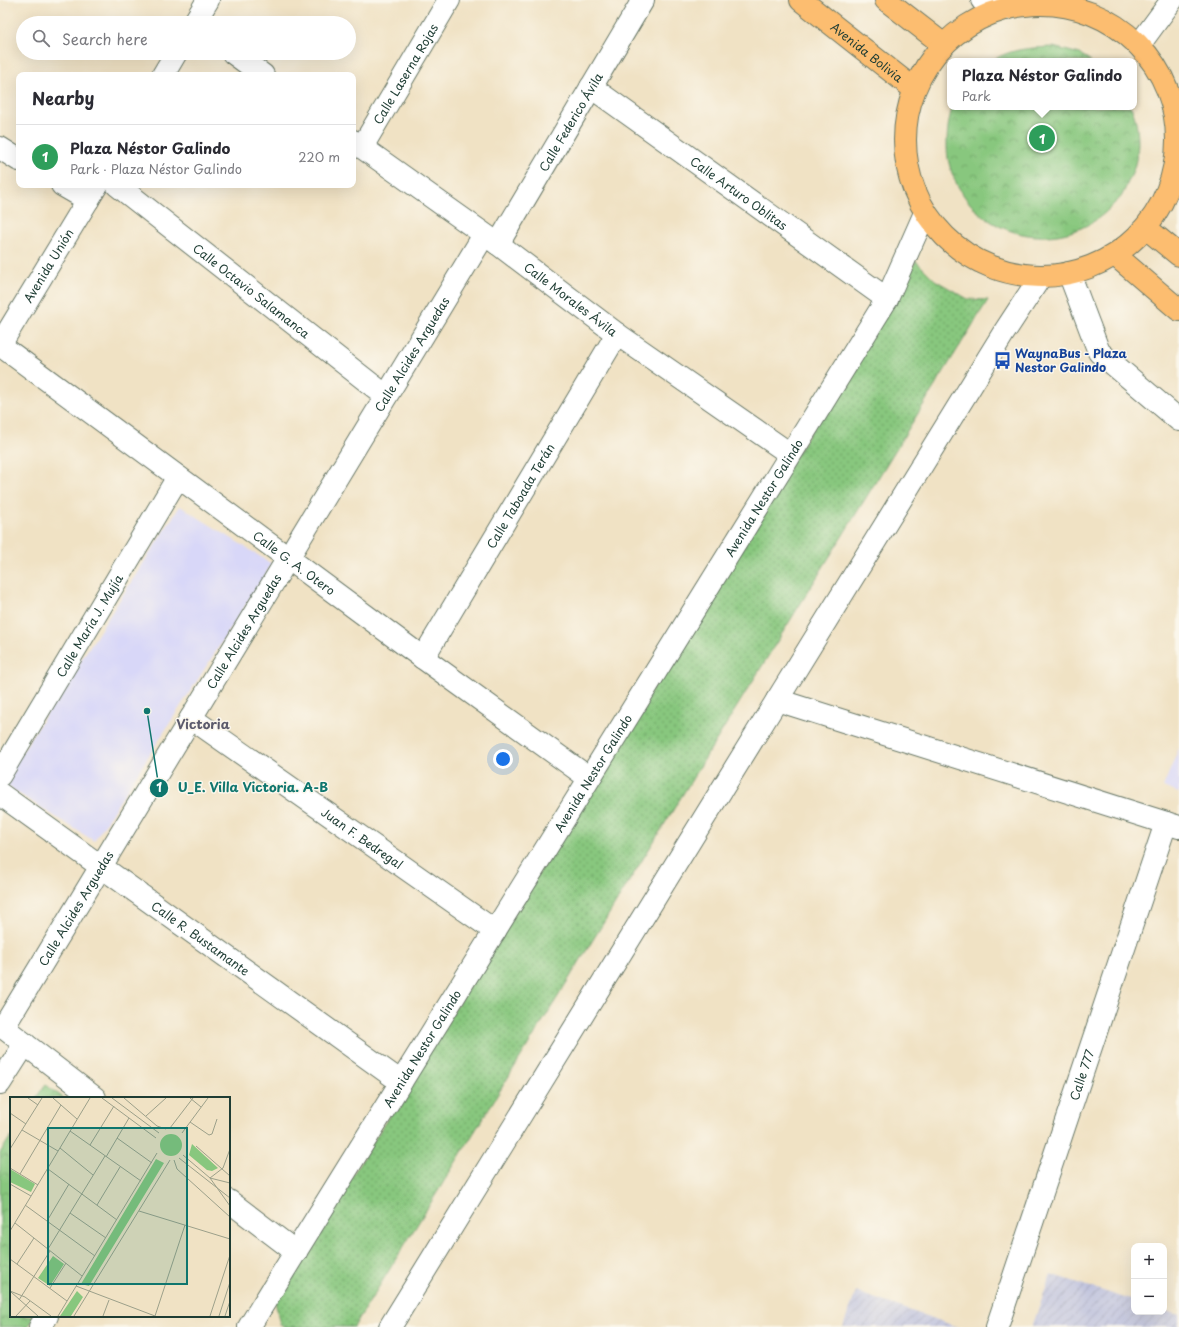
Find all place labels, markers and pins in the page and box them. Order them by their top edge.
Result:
pin: 1 [1029,123,1055,153]
place label: WaynaBus - Plaza Nestor Galindo [1015,344,1128,376]
bus stop icon: WaynaBus - Plaza Nestor Galindo [992,350,1012,370]
callout: U_E. Villa Victoria. A-B [149,775,337,800]

